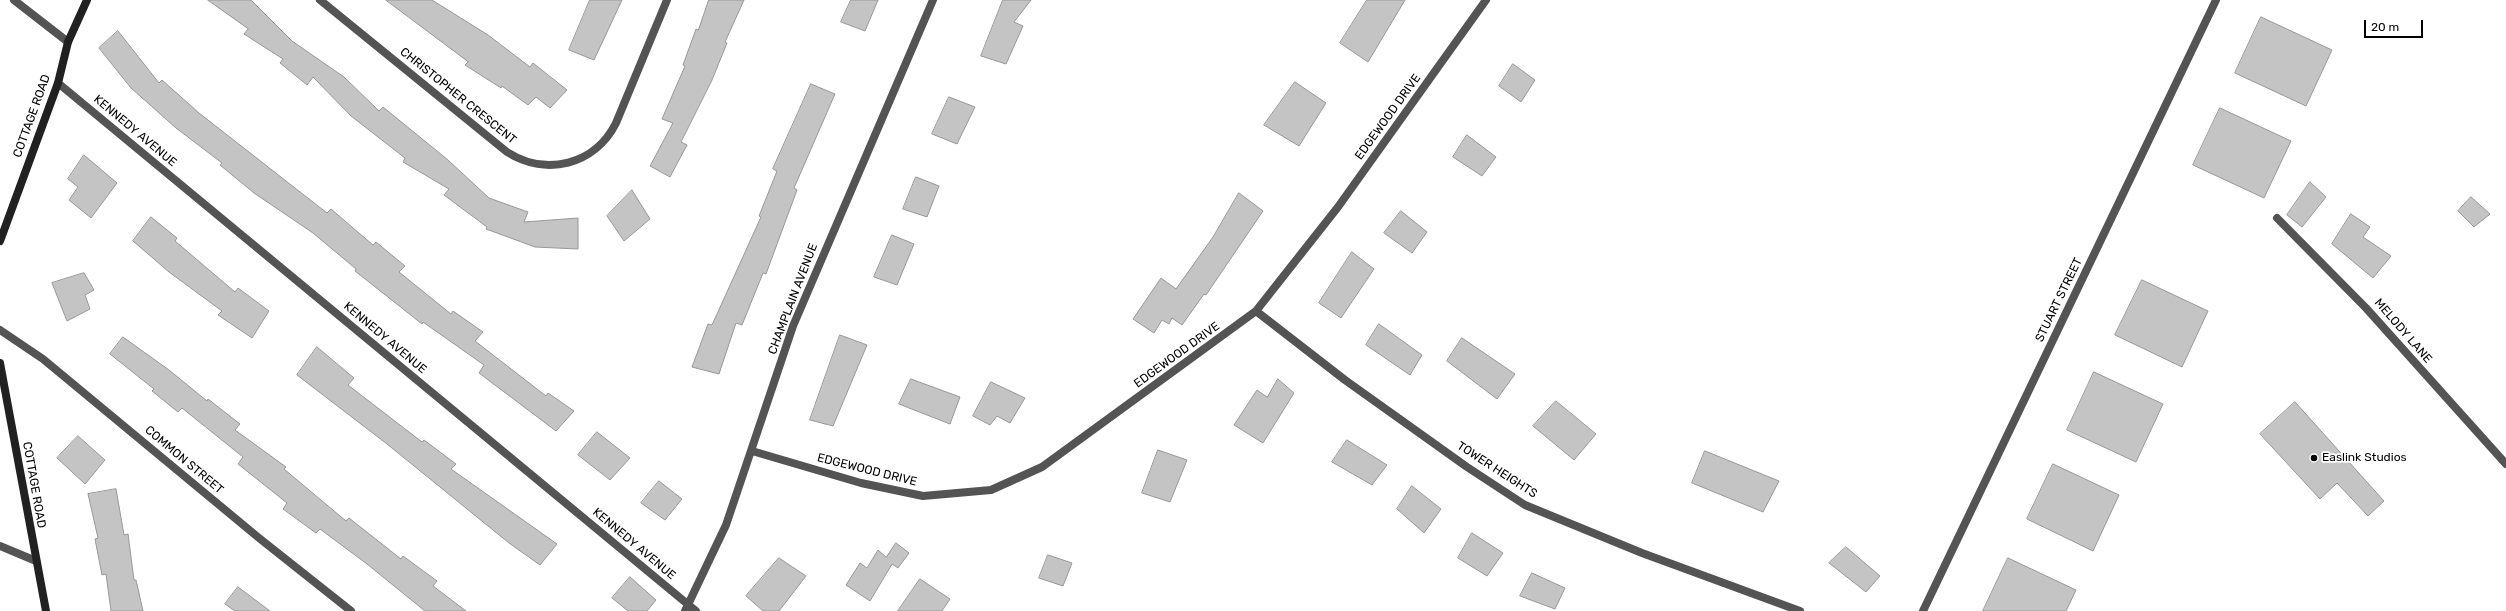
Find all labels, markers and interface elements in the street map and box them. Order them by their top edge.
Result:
scale bar [2366,12,2425,38]
text: 20 m [2371,20,2399,34]
street label: CHRISTOPHER CRESCENT [397,45,519,147]
street label: EDGEWOOD DRIVE [1352,71,1424,163]
street label: COTTAGE ROAD [10,73,54,159]
street label: KENNEDY AVENUE [91,92,179,170]
street label: CHAMPLAIN AVENUE [765,241,821,357]
street label: STUART STREET [2032,256,2086,344]
street label: MELODY LANE [2371,296,2435,366]
street label: KENNEDY AVENUE [341,299,429,377]
street label: EDGEWOOD DRIVE [1131,319,1223,391]
street label: COMMON STREET [142,423,226,497]
street label: TOWER HEIGHTS [1454,439,1540,501]
street label: COTTAGE ROAD [19,441,49,529]
street label: EDGEWOOD DRIVE [816,451,918,489]
place label: Easlink Studios [2322,451,2407,465]
marker: Easlink Studios [2309,453,2319,463]
street label: KENNEDY AVENUE [590,505,678,583]

